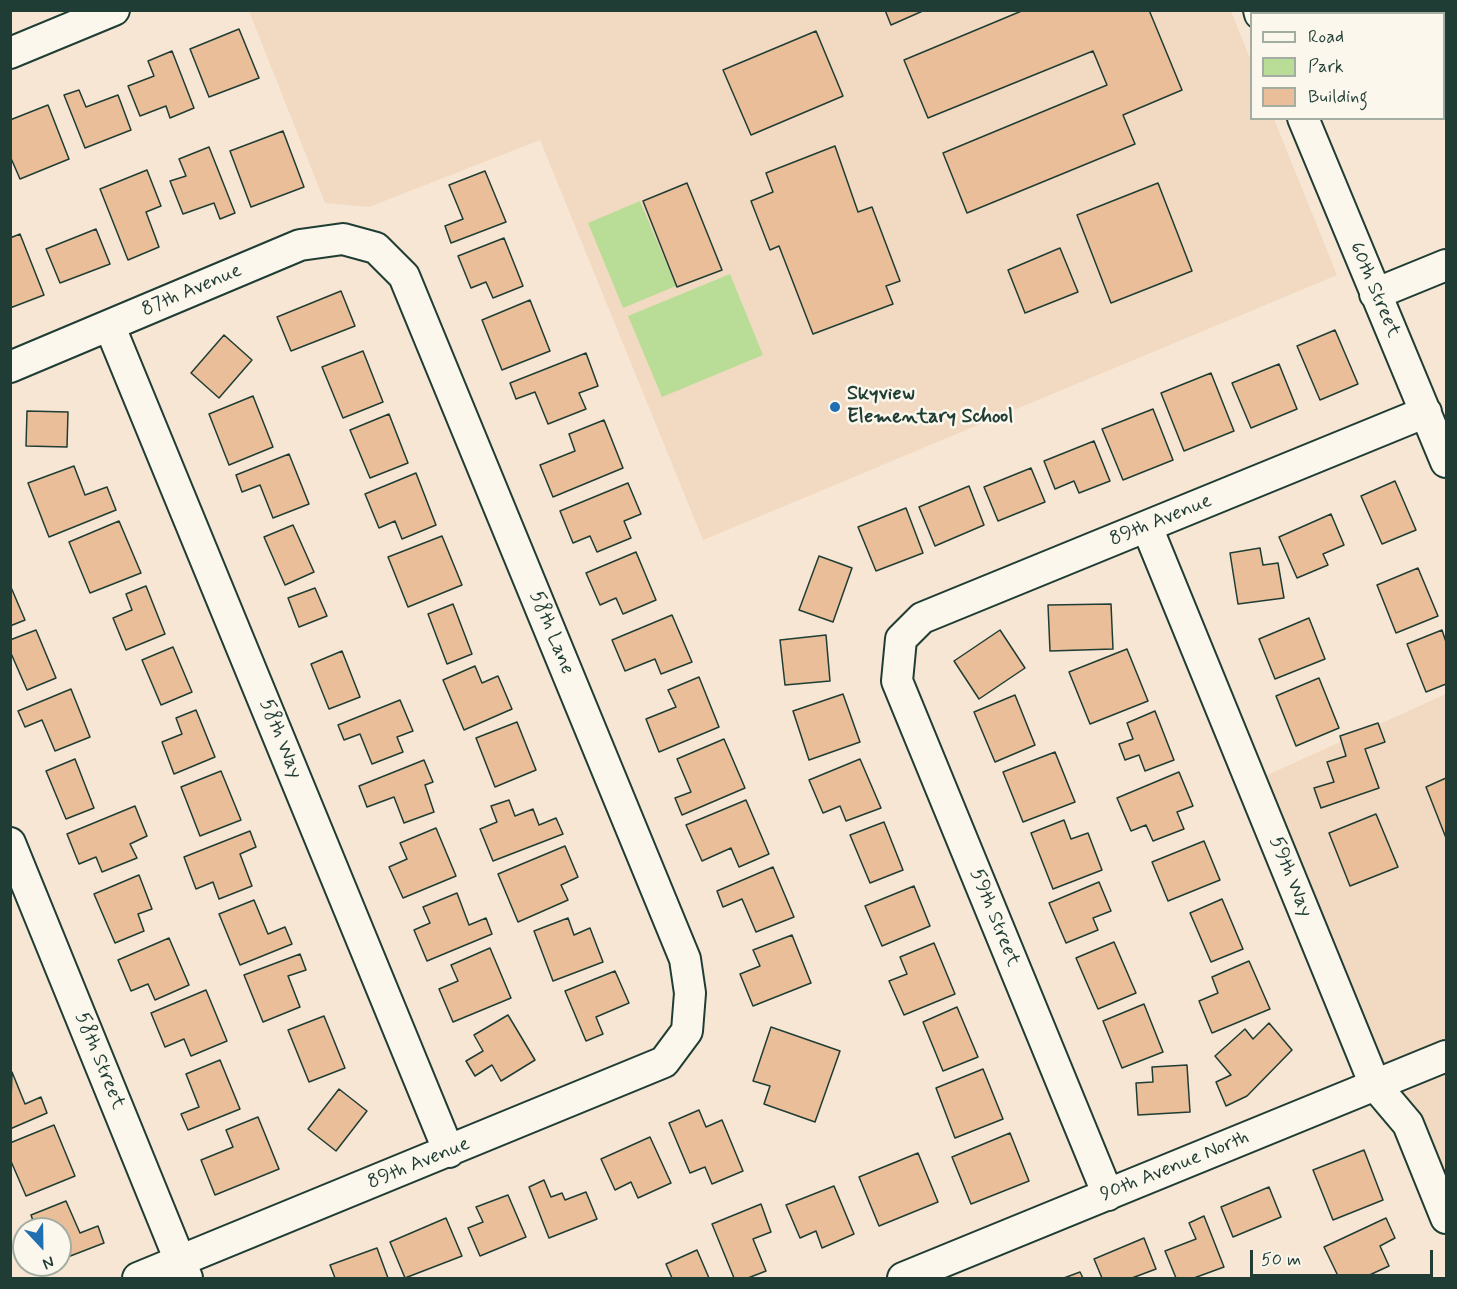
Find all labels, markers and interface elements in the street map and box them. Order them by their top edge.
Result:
legend [1250,12,1445,120]
text: Road [1308,25,1344,49]
text: Park [1308,55,1344,79]
text: Building [1308,85,1368,109]
street label: 60th Street [1343,239,1405,341]
street label: 87th Avenue [138,259,246,323]
place label: Skyview Elementary School [847,383,1013,430]
marker: Skyview Elementary School [828,400,842,414]
street label: 89th Avenue [1106,490,1216,552]
street label: 58th Lane [523,588,579,678]
street label: 58th Way [253,696,307,782]
street label: 59th Way [1263,833,1317,921]
street label: 59th Street [963,866,1025,970]
street label: 58th Street [69,1009,129,1113]
street label: 90th Avenue North [1097,1126,1253,1208]
street label: 89th Avenue [364,1133,474,1195]
north arrow [12,1217,72,1277]
scale bar [1253,1238,1436,1276]
text: 50 m [1261,1248,1301,1272]
text: N [39,1251,57,1274]

